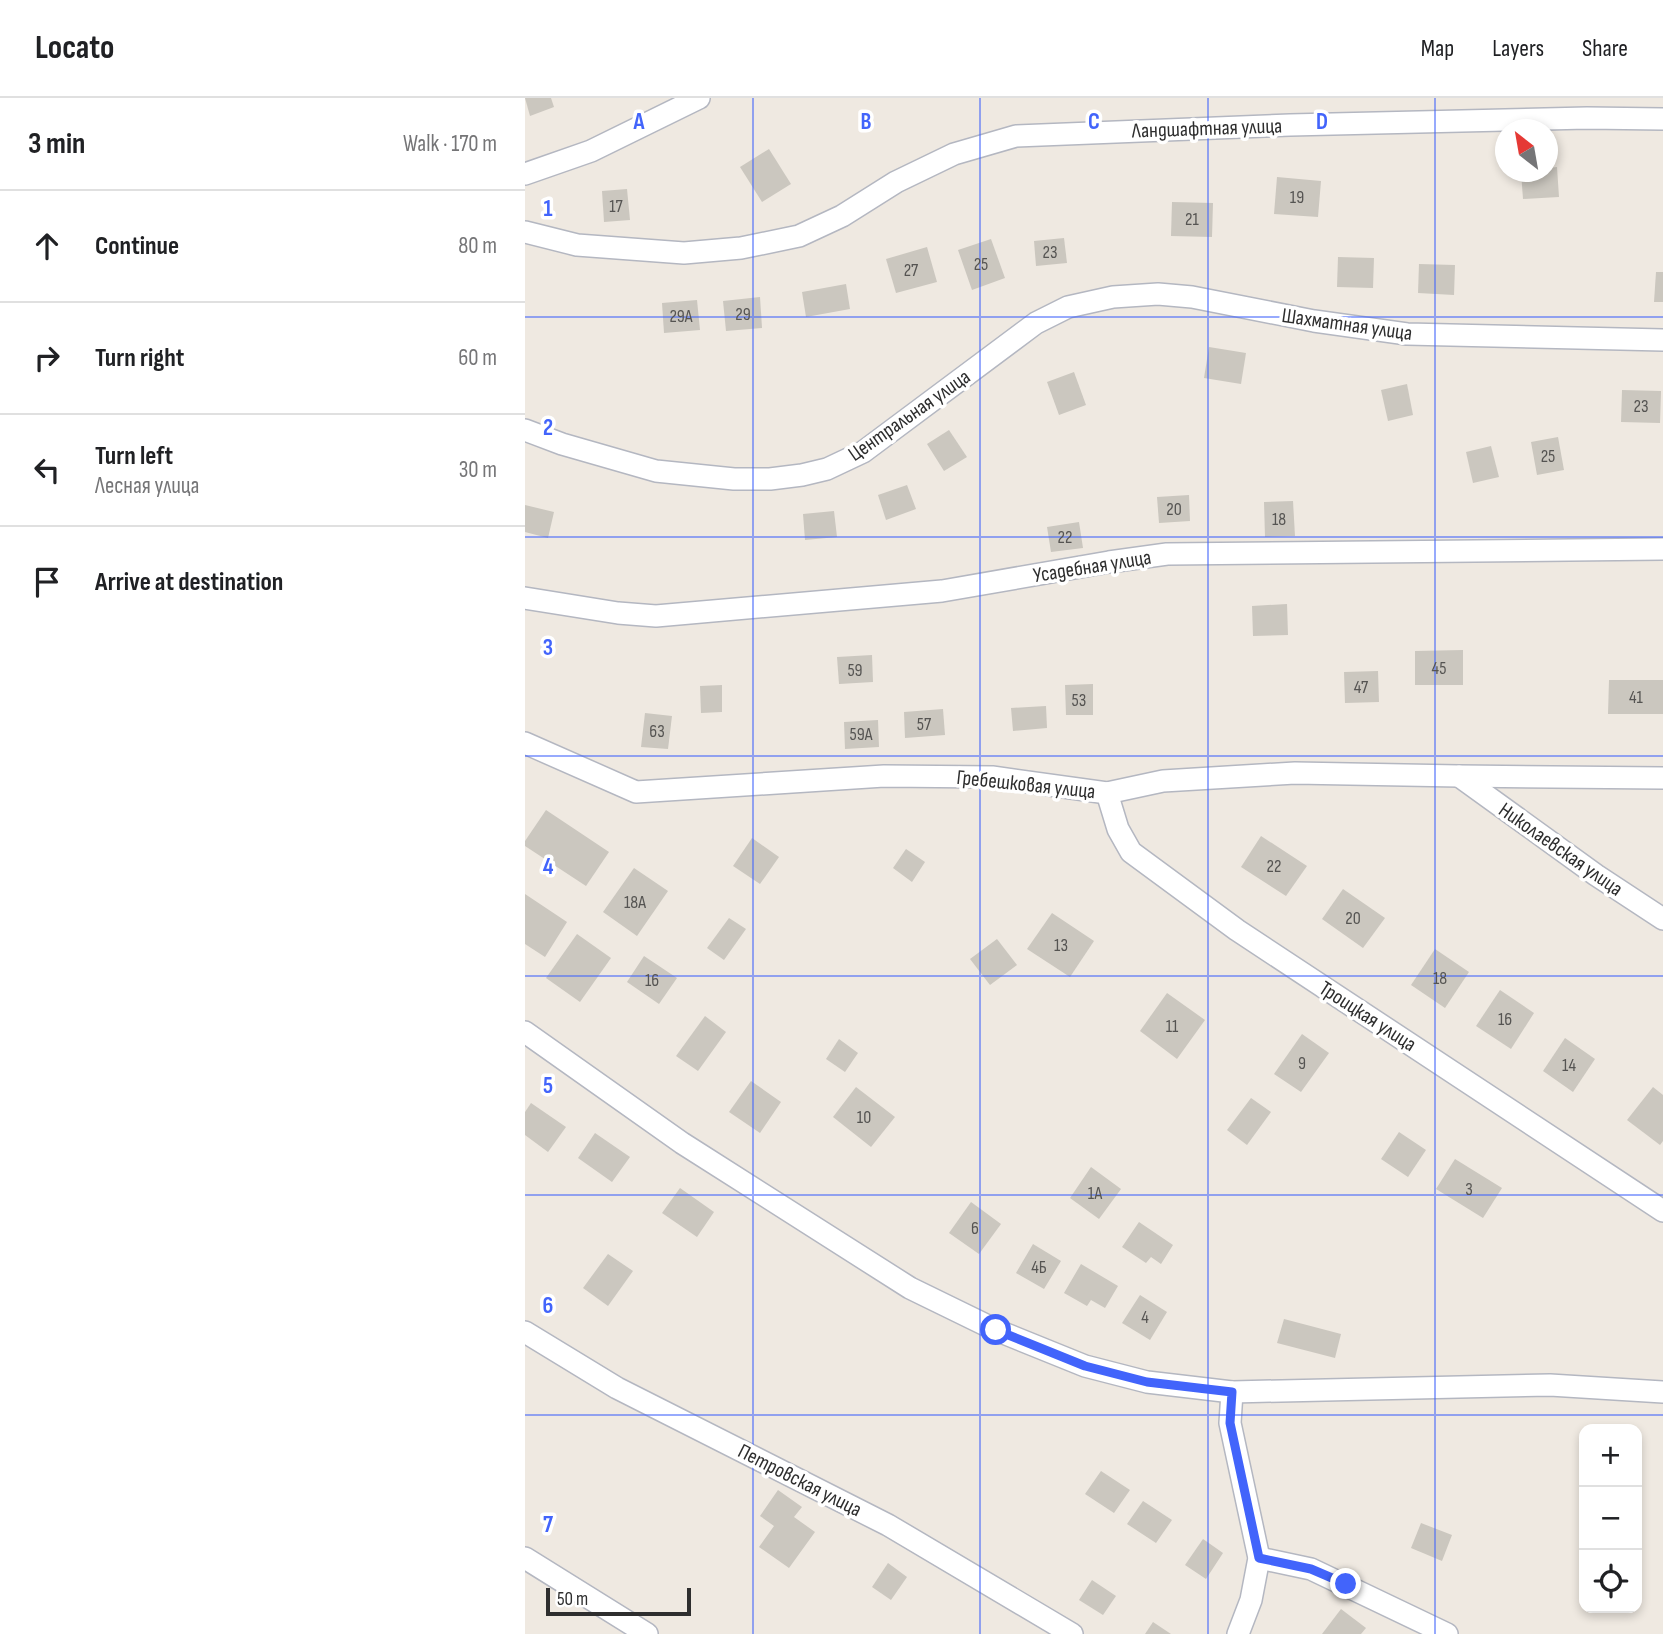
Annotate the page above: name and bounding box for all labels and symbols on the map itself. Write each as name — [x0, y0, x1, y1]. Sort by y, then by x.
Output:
text: A — [633, 108, 646, 136]
text: B — [861, 108, 872, 136]
text: C — [1088, 108, 1100, 136]
text: D — [1316, 108, 1328, 136]
street label: Ландшафтная улица — [1130, 113, 1283, 144]
north arrow — [1495, 119, 1558, 182]
house number: 19 — [1290, 187, 1304, 208]
text: 1 — [543, 195, 553, 223]
house number: 17 — [609, 196, 624, 217]
house number: 21 — [1185, 209, 1200, 230]
house number: 23 — [1043, 242, 1058, 263]
house number: 25 — [974, 254, 988, 275]
house number: 27 — [904, 260, 919, 281]
street label: Шахматная улица — [1280, 303, 1414, 346]
house number: 29 — [735, 304, 751, 325]
house number: 29А — [669, 306, 693, 327]
street label: Центральная улица — [844, 364, 975, 467]
house number: 23 — [1634, 396, 1649, 417]
text: 2 — [543, 414, 553, 442]
house number: 25 — [1541, 446, 1555, 467]
house number: 20 — [1166, 499, 1182, 520]
house number: 18 — [1272, 509, 1286, 530]
house number: 22 — [1058, 527, 1072, 548]
street label: Усадебная улица — [1031, 545, 1153, 588]
text: 3 — [543, 634, 553, 662]
house number: 45 — [1432, 658, 1446, 679]
house number: 59 — [847, 660, 863, 681]
house number: 47 — [1354, 677, 1369, 698]
house number: 41 — [1629, 687, 1644, 708]
house number: 53 — [1072, 690, 1086, 711]
house number: 57 — [917, 714, 932, 735]
house number: 63 — [649, 721, 665, 742]
house number: 59А — [850, 724, 873, 745]
street label: Гребешковая улица — [955, 765, 1097, 804]
street label: Николаевская улица — [1494, 797, 1628, 901]
text: 4 — [543, 853, 554, 881]
house number: 22 — [1267, 856, 1281, 877]
house number: 18А — [624, 892, 646, 913]
house number: 20 — [1345, 908, 1361, 929]
house number: 13 — [1054, 935, 1068, 956]
house number: 18 — [1433, 968, 1447, 989]
house number: 16 — [645, 970, 659, 991]
street label: Троицкая улица — [1315, 976, 1421, 1057]
house number: 16 — [1498, 1009, 1512, 1030]
house number: 11 — [1166, 1016, 1179, 1037]
house number: 9 — [1298, 1053, 1306, 1074]
house number: 14 — [1562, 1055, 1576, 1076]
text: 5 — [543, 1072, 553, 1100]
house number: 10 — [857, 1107, 871, 1128]
house number: 3 — [1465, 1179, 1473, 1200]
house number: 1А — [1088, 1183, 1102, 1204]
house number: 6 — [971, 1218, 979, 1239]
house number: 4Б — [1031, 1257, 1047, 1278]
text: 6 — [543, 1292, 553, 1320]
house number: 4 — [1141, 1307, 1149, 1328]
route start — [980, 1314, 1011, 1345]
street label: Петровская улица — [734, 1439, 866, 1522]
text: 7 — [543, 1511, 553, 1539]
route end — [1330, 1568, 1361, 1599]
scale bar — [546, 1585, 691, 1617]

